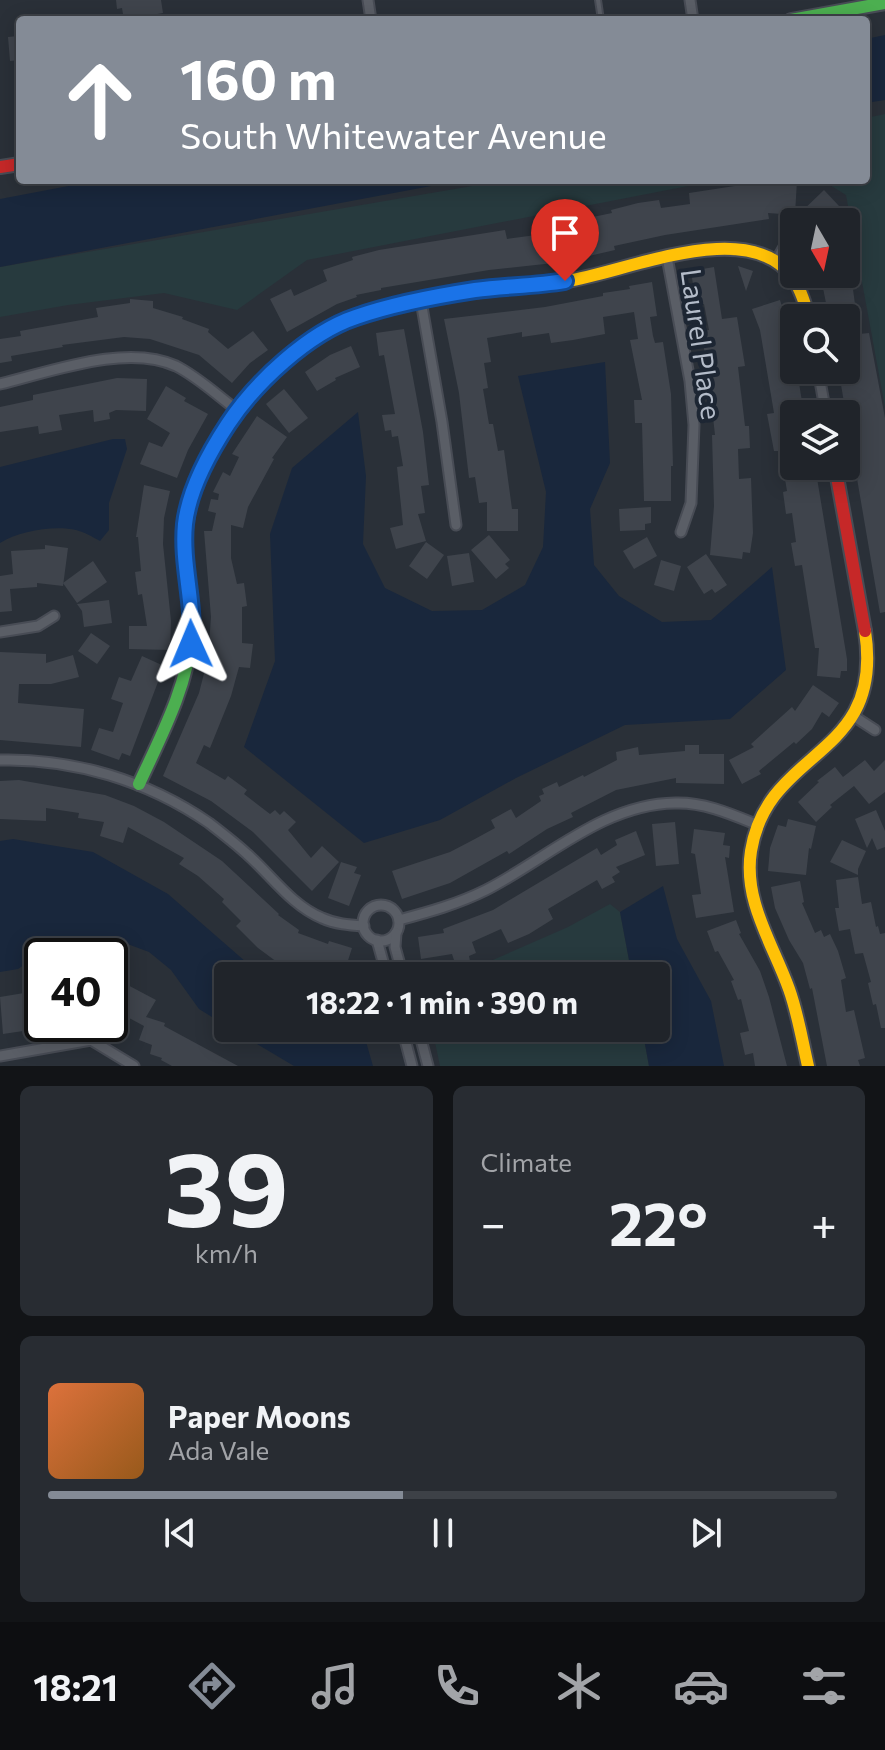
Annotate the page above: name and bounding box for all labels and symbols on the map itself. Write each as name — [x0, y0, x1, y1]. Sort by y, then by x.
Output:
pin — [531, 199, 599, 281]
north arrow — [780, 208, 860, 288]
street label: Laurel Place — [675, 266, 729, 422]
position arrow — [149, 602, 233, 686]
speed limit sign: 40 — [24, 938, 128, 1042]

